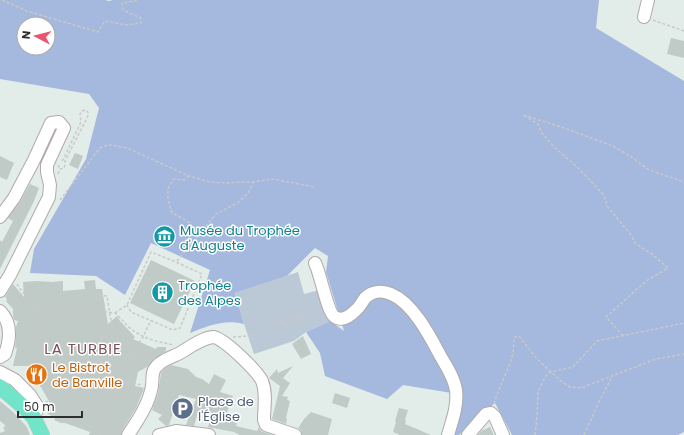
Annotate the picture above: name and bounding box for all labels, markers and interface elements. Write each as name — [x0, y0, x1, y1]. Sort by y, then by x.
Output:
north arrow — [16, 16, 56, 56]
text: N — [18, 30, 35, 40]
place label: Musée du Trophée d'Auguste — [180, 221, 300, 255]
museum icon: Musée du Trophée d'Auguste — [151, 224, 177, 250]
place label: Trophée des Alpes — [178, 276, 241, 310]
building icon: Trophée des Alpes — [150, 279, 176, 305]
district label: LA TURBIE — [44, 338, 122, 359]
place label: Le Bistrot de Banville — [52, 358, 122, 392]
restaurant icon: Le Bistrot de Banville — [23, 361, 49, 387]
place label: Place de l'Église — [198, 392, 254, 426]
scale bar — [18, 393, 82, 419]
parking icon: Place de l'Église — [170, 395, 196, 421]
text: 50 m — [24, 398, 55, 415]

